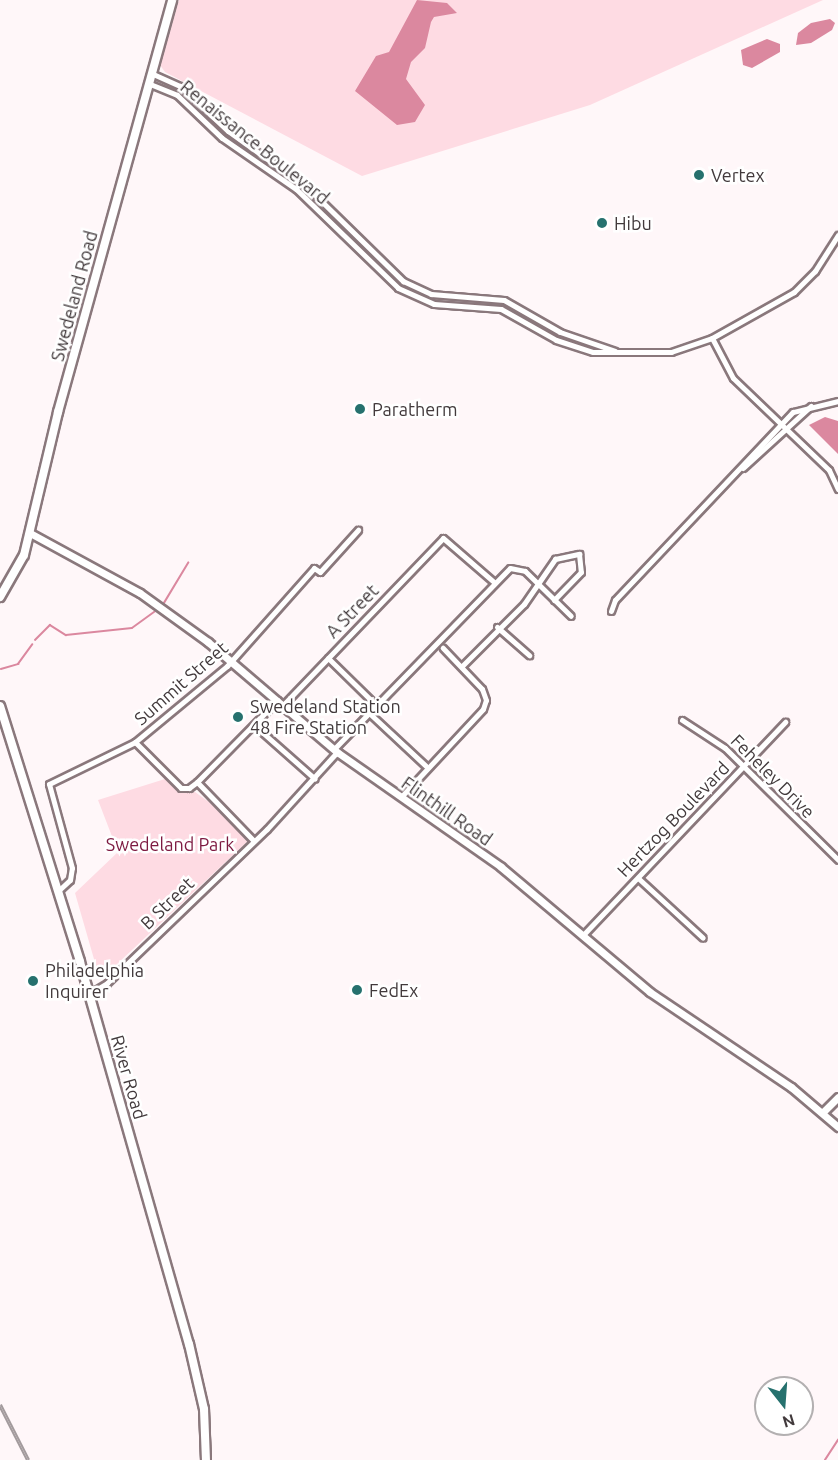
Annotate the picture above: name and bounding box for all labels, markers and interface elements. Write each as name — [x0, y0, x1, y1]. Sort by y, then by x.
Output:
street label: Renaissance Boulevard — [176, 75, 334, 209]
place label: Vertex — [711, 164, 765, 186]
marker: Vertex — [692, 168, 706, 182]
place label: Hibu — [614, 212, 652, 234]
marker: Hibu — [595, 216, 609, 230]
street label: Swedeland Road — [46, 228, 102, 364]
place label: Paratherm — [372, 398, 458, 420]
marker: Paratherm — [353, 402, 367, 416]
street label: A Street — [321, 580, 383, 642]
street label: Summit Street — [130, 637, 232, 729]
place label: Swedeland Station 48 Fire Station — [250, 696, 401, 738]
marker: Swedeland Station 48 Fire Station — [231, 710, 245, 724]
street label: Feheley Drive — [727, 730, 819, 822]
street label: Hertzog Boulevard — [613, 757, 733, 881]
street label: Flinthill Road — [398, 772, 496, 850]
park label: Swedeland Park — [106, 833, 234, 855]
street label: B Street — [136, 872, 198, 934]
place label: Philadelphia Inquirer — [45, 960, 144, 1002]
marker: Philadelphia Inquirer — [26, 974, 40, 988]
place label: FedEx — [369, 979, 418, 1001]
marker: FedEx — [350, 983, 364, 997]
street label: River Road — [107, 1032, 151, 1122]
north arrow — [754, 1376, 814, 1436]
text: N — [780, 1411, 797, 1432]

